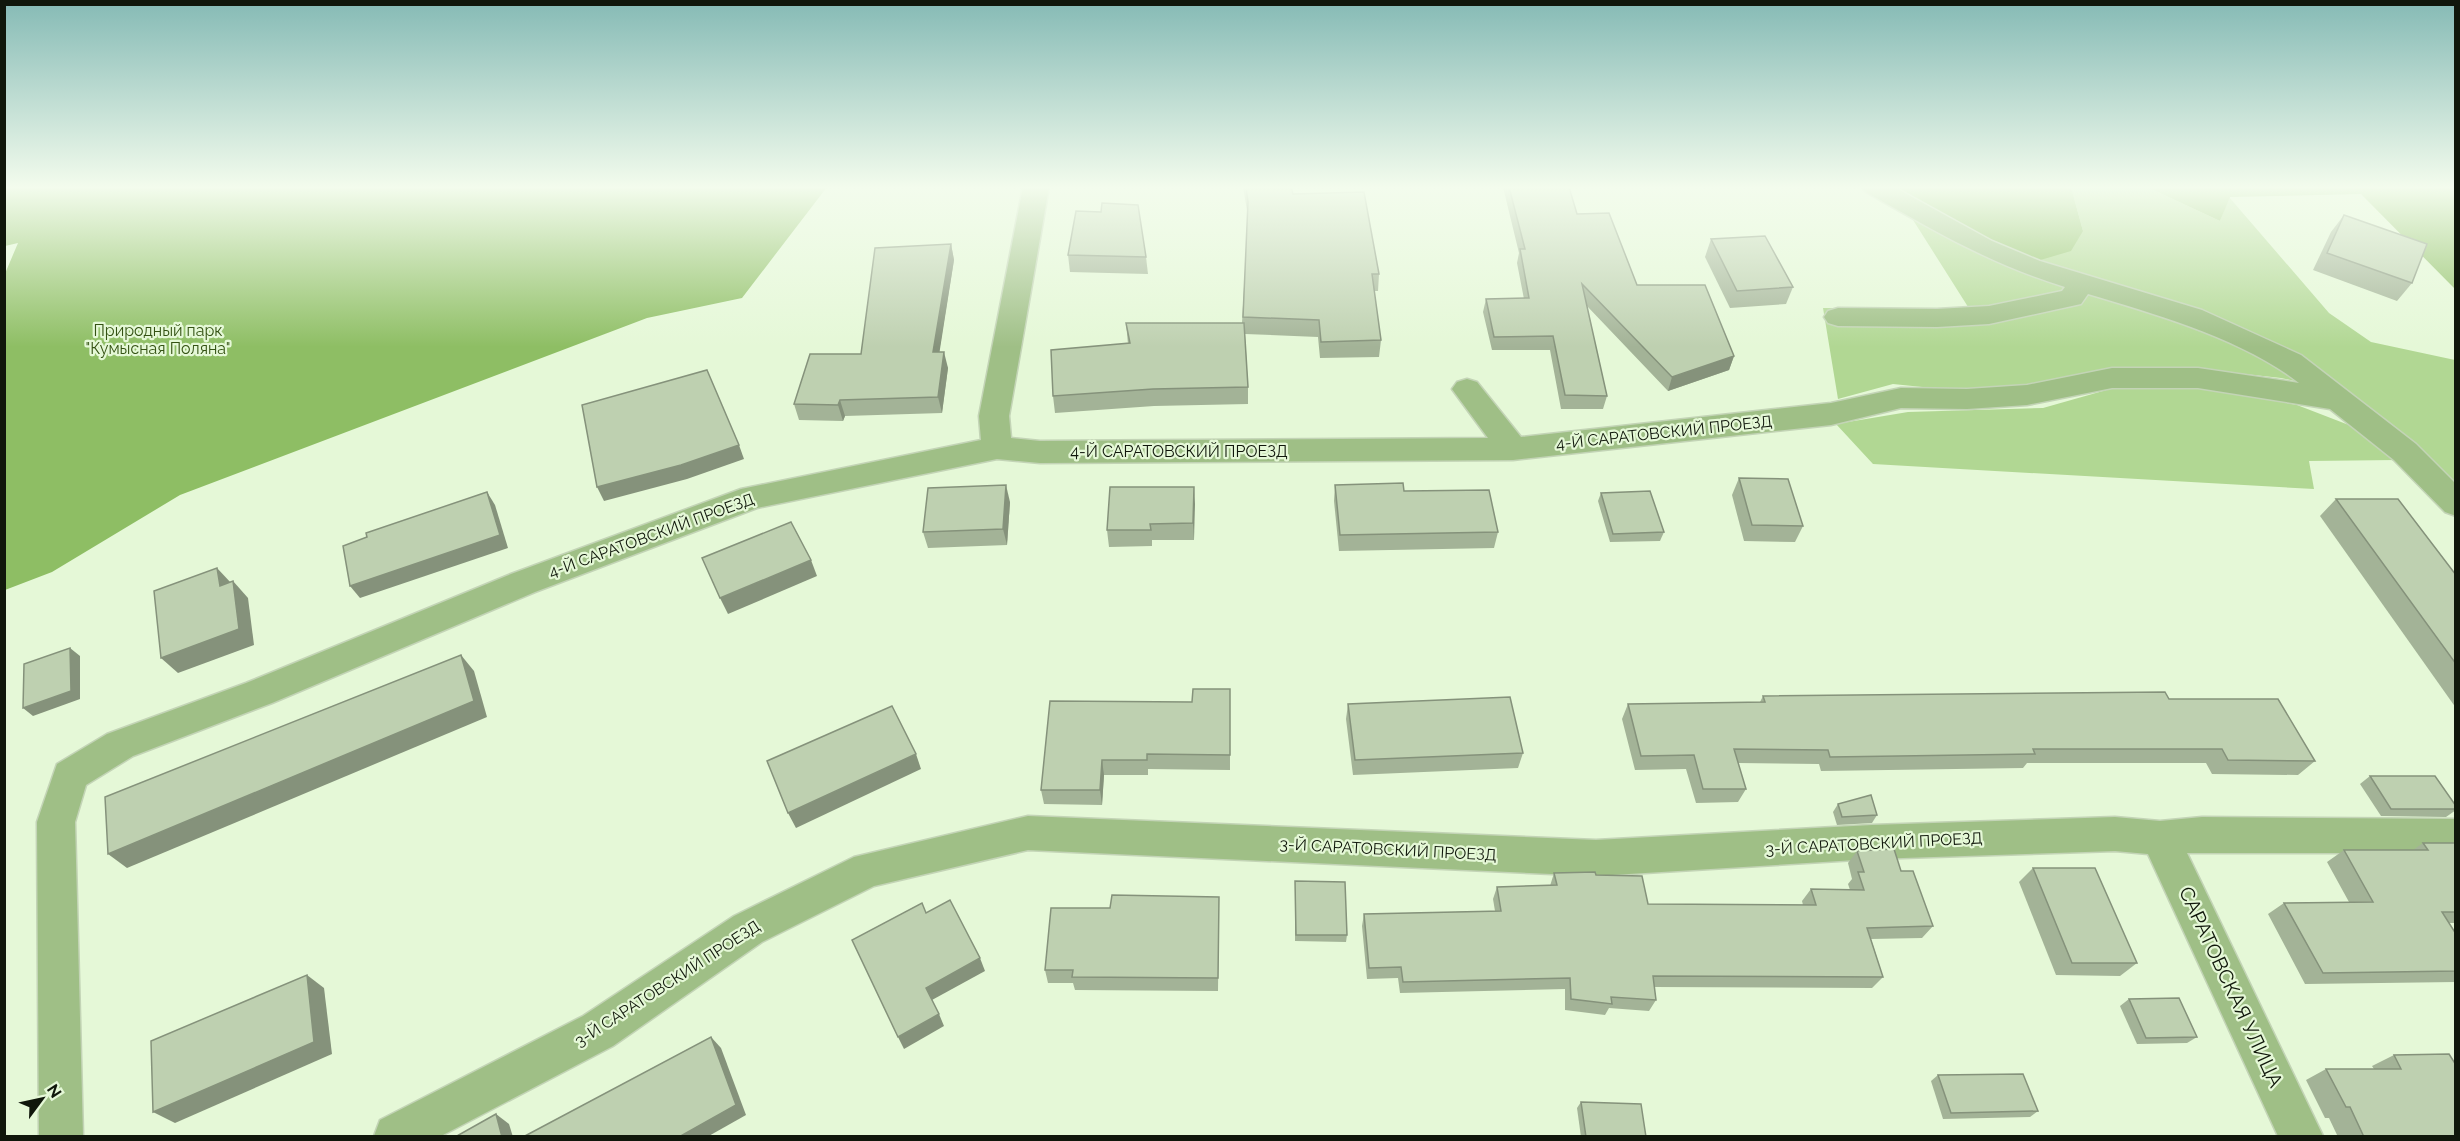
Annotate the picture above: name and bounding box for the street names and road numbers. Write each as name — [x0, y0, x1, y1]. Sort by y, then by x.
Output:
street label: 4-Й САРАТОВСКИЙ ПРОЕЗД — [1555, 412, 1773, 453]
street label: 4-Й САРАТОВСКИЙ ПРОЕЗД — [1070, 442, 1288, 461]
street label: 4-Й САРАТОВСКИЙ ПРОЕЗД — [546, 489, 757, 582]
street label: 3-Й САРАТОВСКИЙ ПРОЕЗД — [1765, 828, 1983, 859]
street label: 3-Й САРАТОВСКИЙ ПРОЕЗД — [1279, 834, 1497, 865]
street label: САРАТОВСКАЯ УЛИЦА — [2174, 883, 2288, 1092]
street label: 3-Й САРАТОВСКИЙ ПРОЕЗД — [571, 916, 764, 1051]

